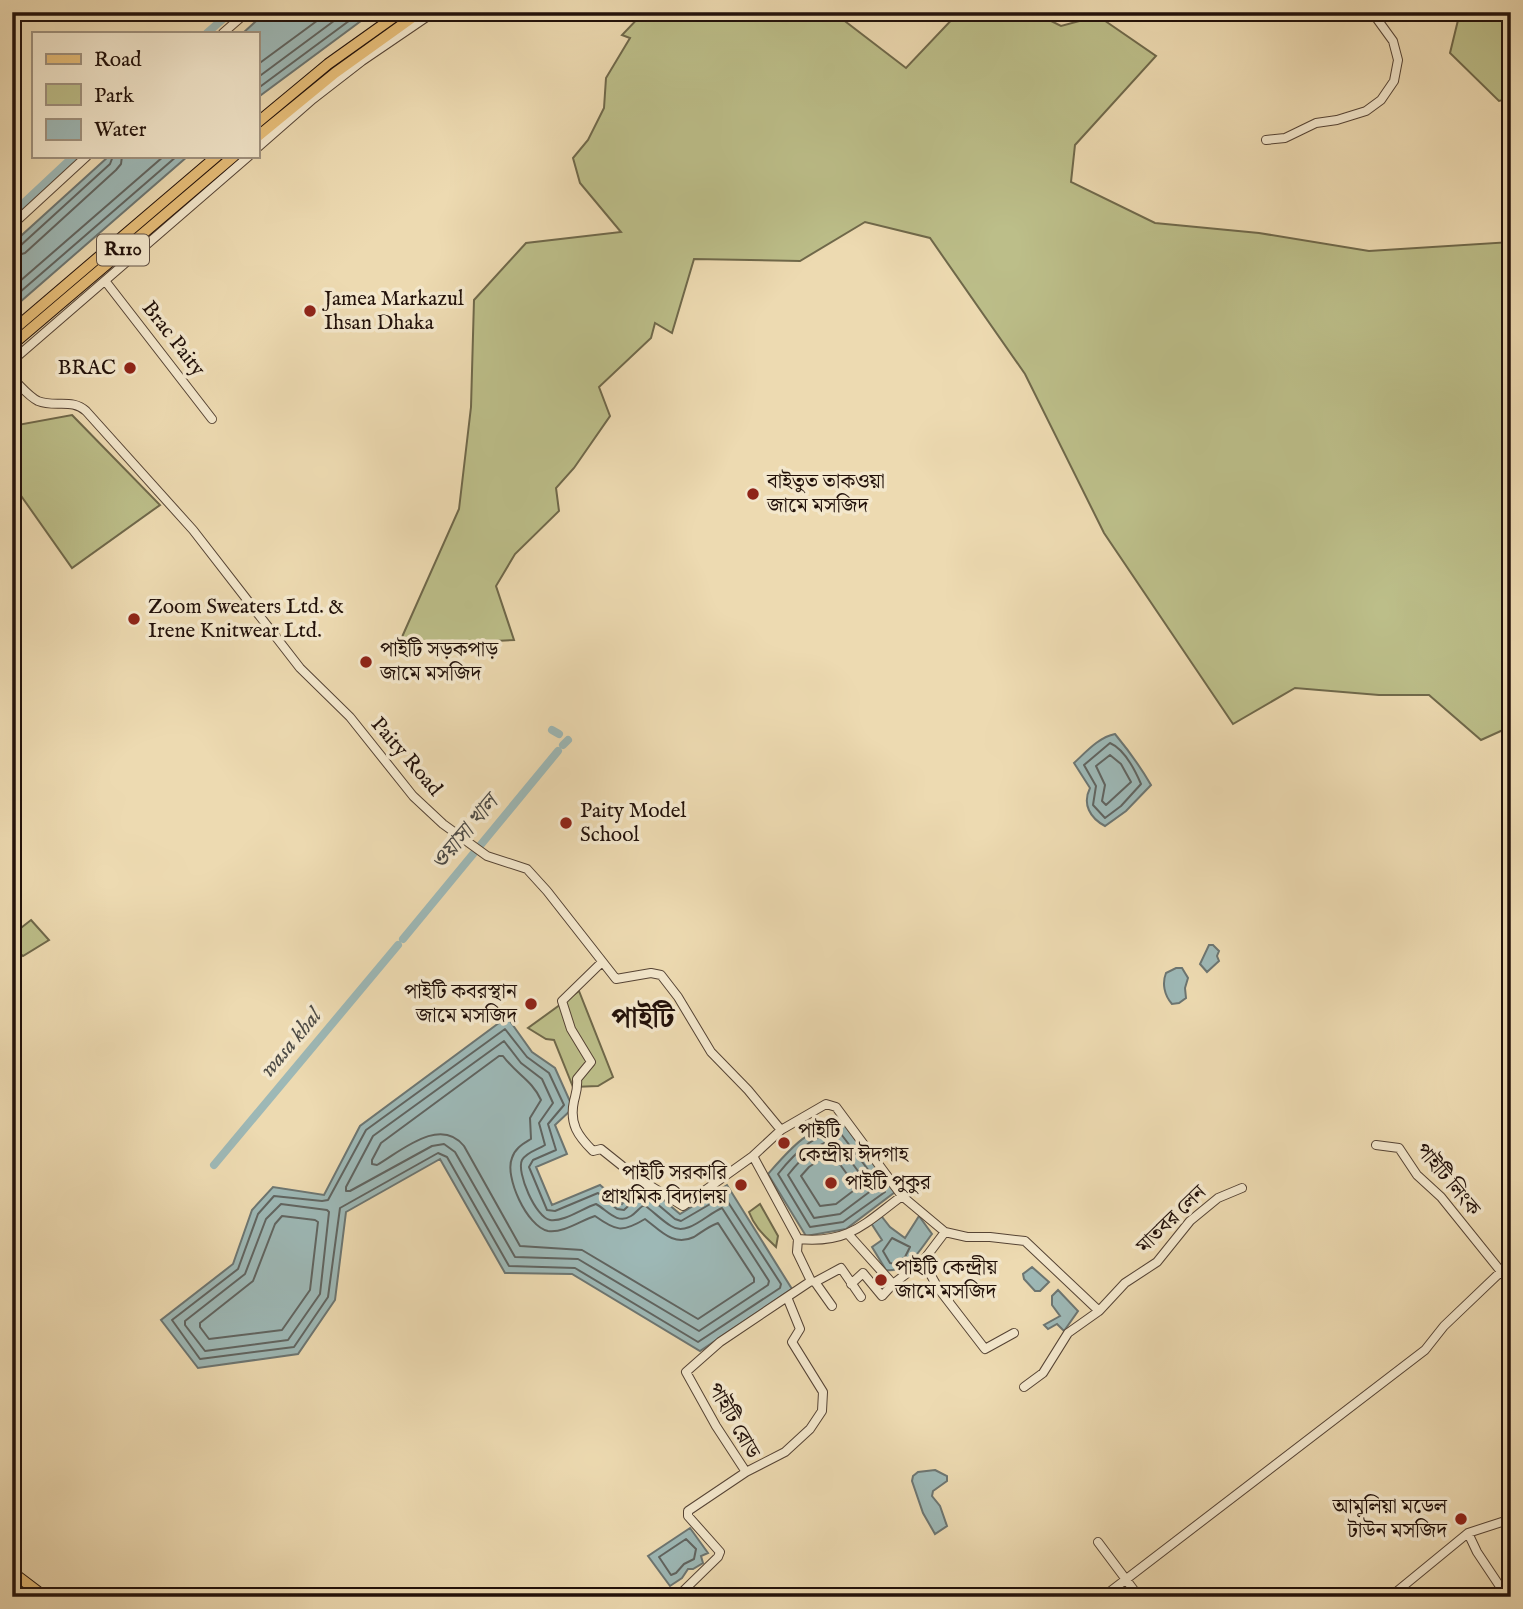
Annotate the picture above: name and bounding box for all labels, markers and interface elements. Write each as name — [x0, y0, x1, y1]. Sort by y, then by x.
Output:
legend — [32, 32, 259, 158]
text: Road — [94, 47, 142, 74]
text: Park — [94, 83, 135, 110]
text: Water — [94, 117, 147, 144]
road number: R110 — [97, 234, 149, 266]
place label: Jamea Markazul Ihsan Dhaka — [322, 286, 464, 337]
street label: Brac Paity — [135, 296, 211, 383]
marker: Jamea Markazul Ihsan Dhaka — [302, 303, 318, 319]
place label: BRAC — [57, 355, 116, 382]
marker: BRAC — [122, 360, 138, 376]
place label: বাইতুত তাকওয়া জামে মসজিদ — [766, 469, 885, 520]
marker: বাইতুত তাকওয়া জামে মসজিদ — [745, 486, 761, 502]
place label: Zoom Sweaters Ltd. & Irene Knitwear Ltd. — [148, 594, 344, 645]
marker: Zoom Sweaters Ltd. & Irene Knitwear Ltd. — [126, 611, 142, 627]
place label: পাইটি সড়কপাড় জামে মসজিদ — [379, 637, 499, 688]
marker: পাইটি সড়কপাড় জামে মসজিদ — [358, 654, 374, 670]
street label: Paity Road — [364, 712, 448, 803]
water label: ওয়াসা খাল — [425, 786, 508, 877]
place label: Paity Model School — [580, 798, 686, 849]
marker: Paity Model School — [558, 815, 574, 831]
place label: পাইটি কবরস্থান জামে মসজিদ — [404, 979, 518, 1030]
marker: পাইটি কবরস্থান জামে মসজিদ — [523, 996, 539, 1012]
district label: পাইটি — [611, 1000, 676, 1037]
water label: wasa khal — [254, 1001, 329, 1084]
place label: পাইটি কেন্দ্রীয় ঈদগাহ — [798, 1118, 909, 1169]
marker: পাইটি কেন্দ্রীয় ঈদগাহ — [776, 1135, 792, 1151]
street label: পাইটি লিংক — [1409, 1138, 1486, 1223]
place label: পাইটি সরকারি প্রাথমিক বিদ্যালয় — [601, 1160, 728, 1211]
place label: পাইটি পুকুর — [845, 1170, 932, 1197]
marker: পাইটি পুকুর — [823, 1175, 839, 1191]
marker: পাইটি সরকারি প্রাথমিক বিদ্যালয় — [733, 1177, 749, 1193]
street label: মাতবর লেন — [1131, 1179, 1213, 1261]
place label: পাইটি কেন্দ্রীয় জামে মসজিদ — [894, 1255, 998, 1306]
marker: পাইটি কেন্দ্রীয় জামে মসজিদ — [873, 1272, 889, 1288]
street label: পাইটি রোড — [701, 1378, 766, 1465]
place label: আমুলিয়া মডেল টাউন মসজিদ — [1332, 1494, 1448, 1545]
marker: আমুলিয়া মডেল টাউন মসজিদ — [1453, 1511, 1469, 1527]

